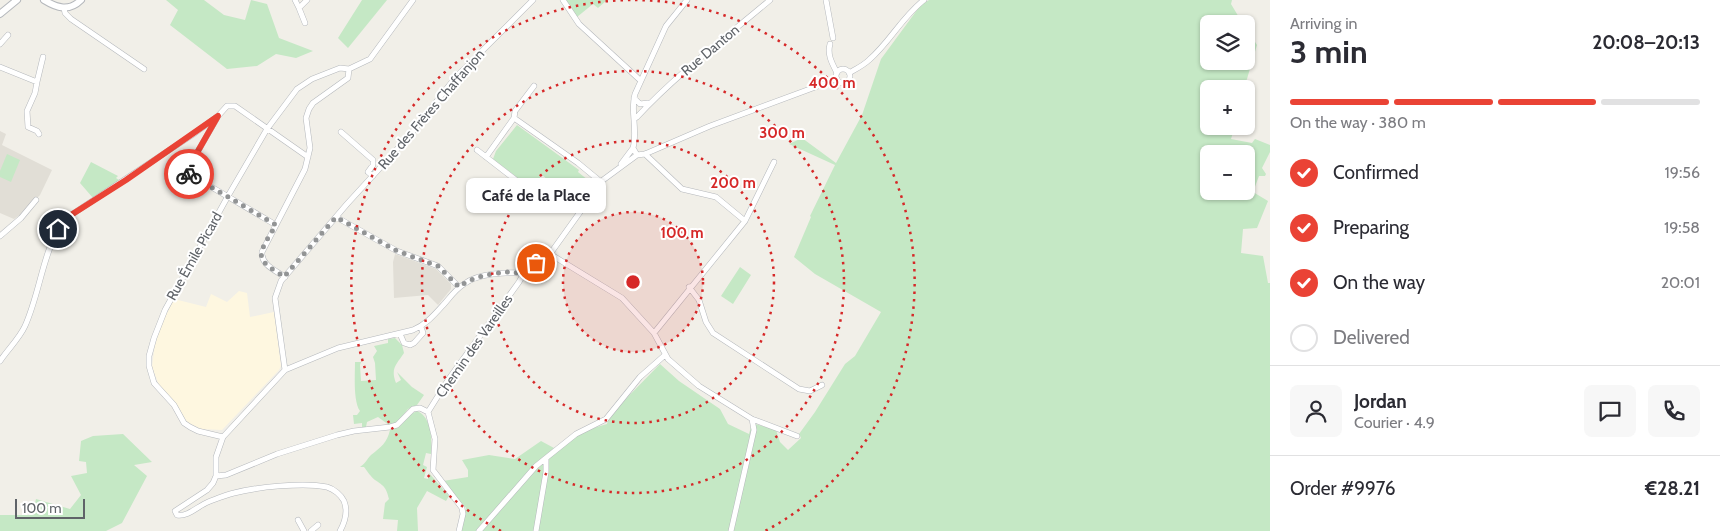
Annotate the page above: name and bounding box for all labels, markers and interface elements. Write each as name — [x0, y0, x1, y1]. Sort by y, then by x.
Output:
text: Arriving in — [1290, 14, 1357, 33]
map controls — [1200, 15, 1255, 200]
button: layers — [1200, 15, 1255, 70]
street label: Rue Danton — [677, 20, 743, 80]
text: 20:08–20:13 — [1592, 31, 1700, 54]
text: 3 min — [1290, 32, 1368, 71]
street label: Rue des Frères Chaffanjon — [374, 45, 488, 173]
text: 400 m — [809, 74, 855, 92]
button: + — [1200, 80, 1255, 135]
text: On the way · 380 m — [1290, 113, 1426, 132]
text: 300 m — [759, 124, 805, 142]
button: − — [1200, 145, 1255, 200]
courier — [164, 149, 214, 199]
icon: check — [1290, 159, 1318, 187]
icon: bike — [175, 160, 203, 188]
text: Confirmed — [1333, 161, 1419, 184]
text: 19:56 — [1665, 163, 1700, 182]
text: 200 m — [710, 174, 756, 192]
callout: Café de la Place — [466, 178, 606, 213]
text: Café de la Place — [482, 186, 590, 205]
pin — [37, 208, 79, 250]
street label: Rue Émile Picard — [162, 209, 226, 303]
icon: check — [1290, 214, 1318, 242]
icon: home — [44, 215, 72, 243]
text: Preparing — [1333, 216, 1409, 239]
text: 19:58 — [1664, 218, 1700, 237]
text: 100 m — [660, 224, 704, 242]
pin — [515, 242, 557, 284]
icon: bag — [522, 249, 550, 277]
icon: check — [1290, 269, 1318, 297]
text: On the way — [1333, 271, 1425, 294]
centre of rings — [624, 273, 642, 291]
text: 20:01 — [1661, 273, 1700, 292]
street label: Chemin des Vareilles — [432, 291, 516, 401]
text: Delivered — [1333, 326, 1410, 349]
button: person — [1290, 385, 1342, 437]
button: chat — [1584, 385, 1636, 437]
button: phone — [1648, 385, 1700, 437]
text: Jordan — [1354, 390, 1407, 413]
text: Courier · 4.9 — [1354, 413, 1435, 432]
text: Order #9976 — [1290, 477, 1396, 500]
text: €28.21 — [1645, 477, 1700, 500]
scale bar — [15, 496, 85, 519]
text: 100 m — [22, 499, 62, 517]

